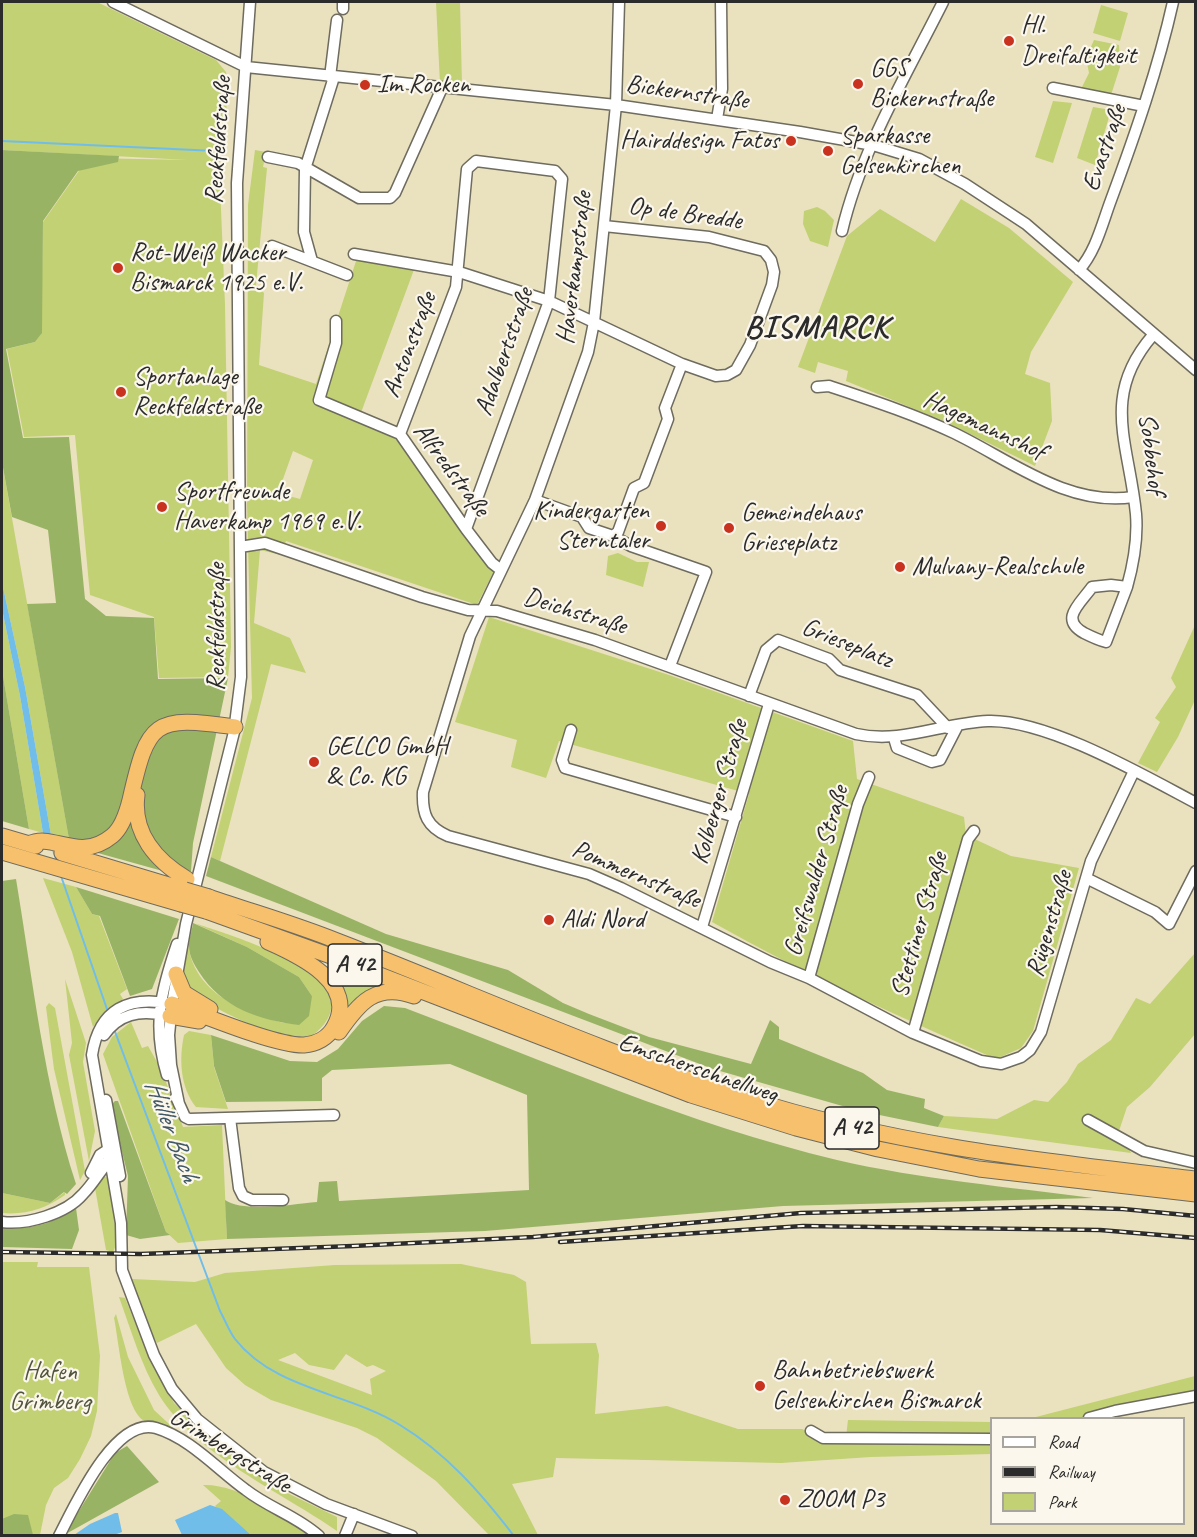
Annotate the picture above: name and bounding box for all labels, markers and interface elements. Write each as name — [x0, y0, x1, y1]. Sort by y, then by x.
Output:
place label: Hl. Dreifaltigkeit — [1021, 10, 1136, 71]
marker: Hl. Dreifaltigkeit — [1002, 34, 1016, 48]
place label: GGS Bickernstraße — [870, 53, 993, 114]
place label: Im Rocken — [377, 69, 470, 101]
street label: Bickernstraße — [624, 69, 750, 117]
street label: Reckfeldstraße — [199, 75, 239, 205]
marker: GGS Bickernstraße — [851, 77, 865, 91]
marker: Im Rocken — [358, 78, 372, 92]
street label: Evastraße — [1076, 101, 1134, 195]
place label: Sparkasse Gelsenkirchen — [840, 120, 960, 182]
place label: Hairddesign Fatos — [620, 125, 779, 157]
marker: Hairddesign Fatos — [784, 134, 798, 148]
marker: Sparkasse Gelsenkirchen — [821, 144, 835, 158]
street label: Haverkampstraße — [550, 190, 600, 346]
street label: Op de Bredde — [626, 191, 744, 237]
place label: Rot-Weiß Wacker Bismarck 1925 e.V. — [130, 237, 303, 298]
marker: Rot-Weiß Wacker Bismarck 1925 e.V. — [111, 261, 125, 275]
street label: Adalbertstraße — [469, 284, 541, 420]
street label: Antonstraße — [376, 288, 444, 402]
district label: BISMARCK — [745, 310, 889, 348]
place label: Sportanlage Reckfeldstraße — [133, 361, 261, 422]
street label: Hagemannshof — [918, 384, 1050, 468]
marker: Sportanlage Reckfeldstraße — [114, 385, 128, 399]
street label: Sobbehof — [1131, 412, 1171, 496]
street label: Alfredstraße — [406, 417, 496, 523]
place label: Sportfreunde Haverkamp 1969 e.V. — [174, 476, 361, 538]
place label: Kindergarten Sterntaler — [533, 495, 649, 556]
place label: Gemeindehaus Grieseplatz — [741, 497, 861, 558]
marker: Sportfreunde Haverkamp 1969 e.V. — [155, 500, 169, 514]
marker: Kindergarten Sterntaler — [654, 519, 668, 533]
marker: Gemeindehaus Grieseplatz — [722, 521, 736, 535]
place label: Mulvany-Realschule — [912, 551, 1083, 583]
marker: Mulvany-Realschule — [893, 560, 907, 574]
street label: Reckfeldstraße — [201, 563, 233, 691]
street label: Deichstraße — [520, 582, 630, 642]
street label: Grieseplatz — [797, 612, 897, 676]
street label: Kolberger Straße — [684, 716, 756, 868]
place label: GELCO GmbH & Co. KG — [326, 731, 448, 792]
marker: GELCO GmbH & Co. KG — [307, 755, 321, 769]
street label: Greifswalder Straße — [778, 782, 856, 960]
street label: Pommernstraße — [567, 834, 705, 916]
street label: Stettiner Straße — [884, 849, 956, 1001]
street label: Rügenstraße — [1020, 867, 1080, 981]
place label: Aldi Nord — [561, 904, 644, 936]
marker: Aldi Nord — [542, 913, 556, 927]
road number: A 42 — [328, 944, 382, 986]
street label: Emscherschnellweg — [614, 1027, 782, 1111]
water label: Hüller Bach — [137, 1075, 205, 1187]
road number: A 42 — [825, 1107, 879, 1149]
place label: Bahnbetriebswerk Gelsenkirchen Bismarck — [772, 1355, 981, 1416]
park label: Hafen Grimberg — [9, 1356, 91, 1418]
marker: Bahnbetriebswerk Gelsenkirchen Bismarck — [753, 1379, 767, 1393]
street label: Grimbergstraße — [163, 1401, 297, 1501]
legend — [990, 1417, 1185, 1525]
text: Road — [1048, 1431, 1078, 1453]
text: Railway — [1048, 1461, 1095, 1483]
place label: ZOOM P3 — [797, 1484, 884, 1516]
text: Park — [1048, 1491, 1077, 1513]
marker: ZOOM P3 — [778, 1493, 792, 1507]

